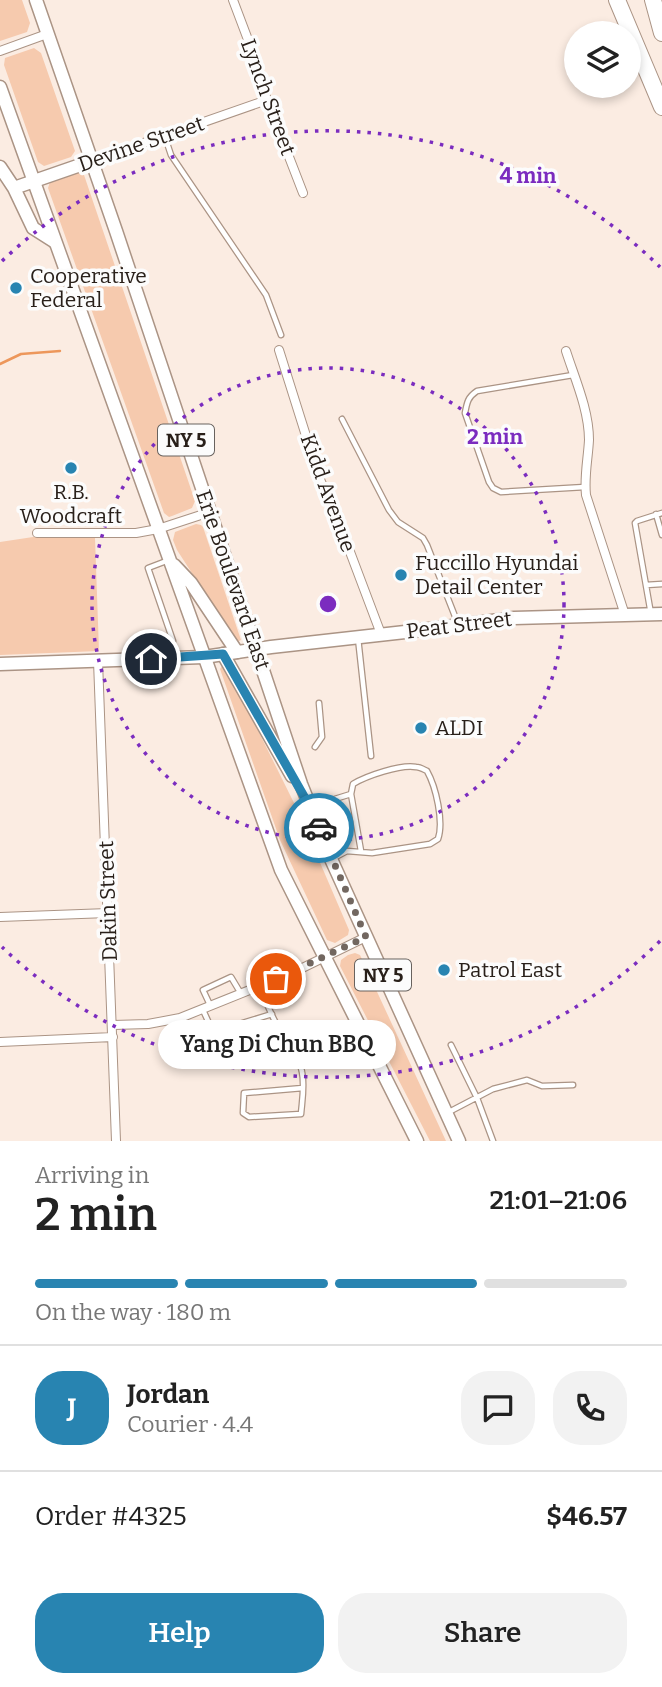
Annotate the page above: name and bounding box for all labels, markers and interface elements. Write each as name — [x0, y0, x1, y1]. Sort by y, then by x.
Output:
map controls — [564, 21, 641, 98]
button: layers — [564, 21, 641, 98]
street label: Lynch Street — [235, 35, 301, 159]
street label: Devine Street — [75, 110, 208, 178]
text: 4 min — [500, 163, 557, 189]
place label: Cooperative Federal — [30, 263, 147, 313]
marker: Cooperative Federal — [8, 280, 24, 296]
road number: NY 5 — [158, 424, 214, 456]
text: 2 min — [467, 424, 523, 450]
street label: Kidd Avenue — [295, 430, 361, 556]
marker: R.B. Woodcraft — [63, 460, 79, 476]
place label: R.B. Woodcraft — [20, 479, 123, 529]
street label: Erie Boulevard East — [190, 487, 276, 674]
place label: Fuccillo Hyundai Detail Center — [415, 550, 579, 600]
marker: Fuccillo Hyundai Detail Center — [393, 567, 409, 583]
centre of rings — [316, 592, 340, 616]
street label: Peat Street — [405, 606, 514, 644]
pin — [121, 629, 181, 689]
icon: home — [132, 640, 170, 678]
place label: ALDI — [435, 715, 483, 741]
marker: ALDI — [413, 720, 429, 736]
courier — [284, 793, 354, 863]
icon: car — [300, 809, 338, 847]
street label: Dakin Street — [93, 840, 123, 962]
pin — [246, 949, 306, 1009]
place label: Patrol East — [458, 957, 562, 983]
road number: NY 5 — [355, 959, 411, 990]
icon: bag — [257, 960, 295, 998]
marker: Patrol East — [436, 962, 452, 978]
callout: Yang Di Chun BBQ — [157, 1021, 395, 1070]
text: Yang Di Chun BBQ — [180, 1030, 374, 1058]
text: Arriving in — [35, 1161, 149, 1189]
text: 21:01–21:06 — [489, 1185, 627, 1216]
text: 2 min — [35, 1187, 157, 1242]
text: On the way · 180 m — [35, 1298, 231, 1326]
button: chat — [461, 1371, 535, 1445]
button: phone — [553, 1371, 627, 1445]
text: Jordan — [127, 1379, 209, 1410]
text: J — [68, 1393, 76, 1424]
text: Courier · 4.4 — [127, 1410, 253, 1438]
text: Order #4325 — [35, 1501, 187, 1532]
text: $46.57 — [546, 1501, 627, 1532]
button: Help — [35, 1593, 324, 1673]
button: Share — [338, 1593, 627, 1673]

